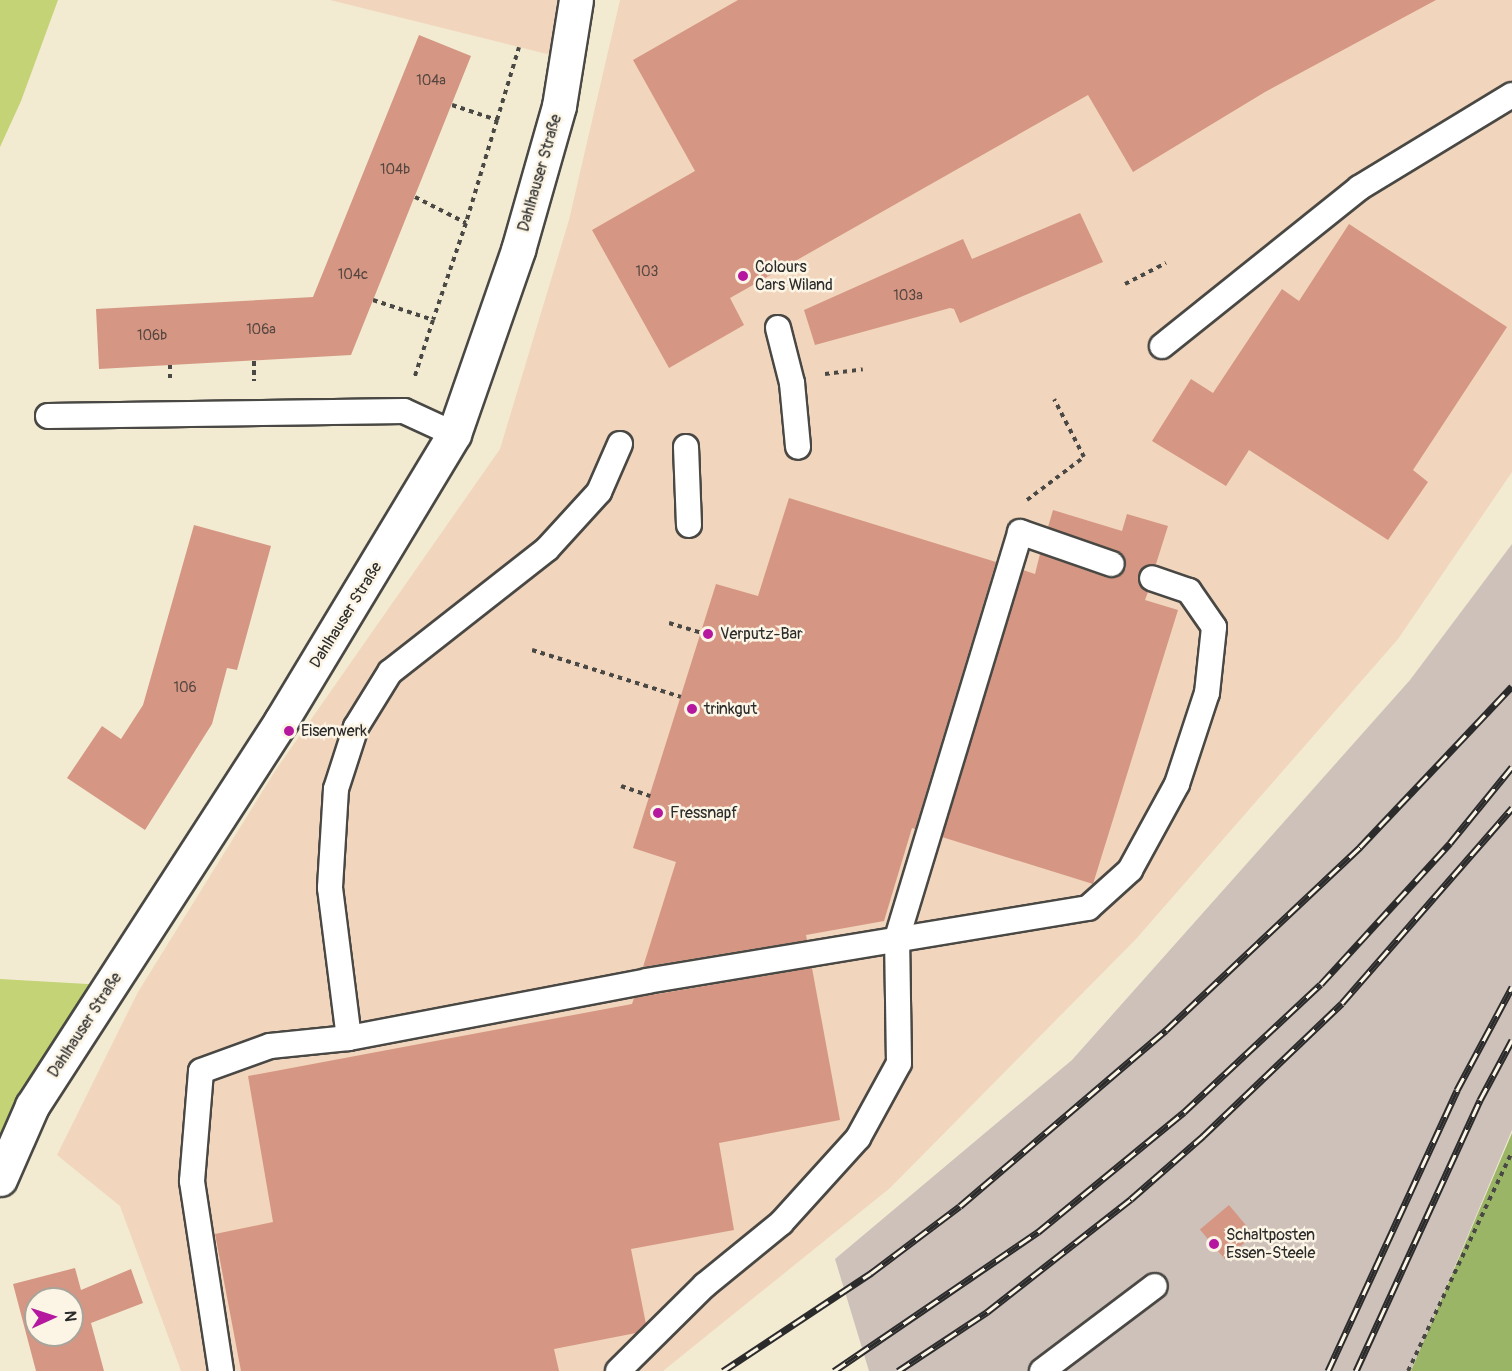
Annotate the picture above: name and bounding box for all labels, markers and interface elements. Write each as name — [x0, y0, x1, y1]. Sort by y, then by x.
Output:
house number: 104a — [416, 73, 446, 89]
street label: Dahlhauser Straße — [514, 112, 566, 234]
house number: 104b — [380, 162, 410, 178]
place label: Colours Cars Wiland — [755, 257, 833, 295]
house number: 103 — [636, 264, 658, 280]
house number: 104c — [338, 267, 368, 283]
marker: Colours Cars Wiland — [736, 269, 750, 283]
house number: 103a — [893, 288, 923, 304]
house number: 106a — [246, 322, 276, 338]
house number: 106b — [137, 328, 167, 344]
street label: Dahlhauser Straße — [306, 559, 386, 671]
place label: Verputz-Bar — [720, 624, 803, 644]
marker: Verputz-Bar — [701, 627, 715, 641]
house number: 106 — [173, 680, 197, 696]
place label: trinkgut — [704, 699, 757, 719]
marker: trinkgut — [685, 702, 699, 716]
place label: Eisenwerk — [301, 721, 367, 741]
marker: Eisenwerk — [282, 724, 296, 738]
place label: Fressnapf — [670, 803, 738, 823]
marker: Fressnapf — [651, 806, 665, 820]
street label: Dahlhauser Straße — [44, 969, 126, 1081]
place label: Schaltposten Essen-Steele — [1226, 1225, 1315, 1263]
marker: Schaltposten Essen-Steele — [1207, 1237, 1221, 1251]
north arrow — [24, 1287, 84, 1347]
text: N — [60, 1310, 80, 1322]

